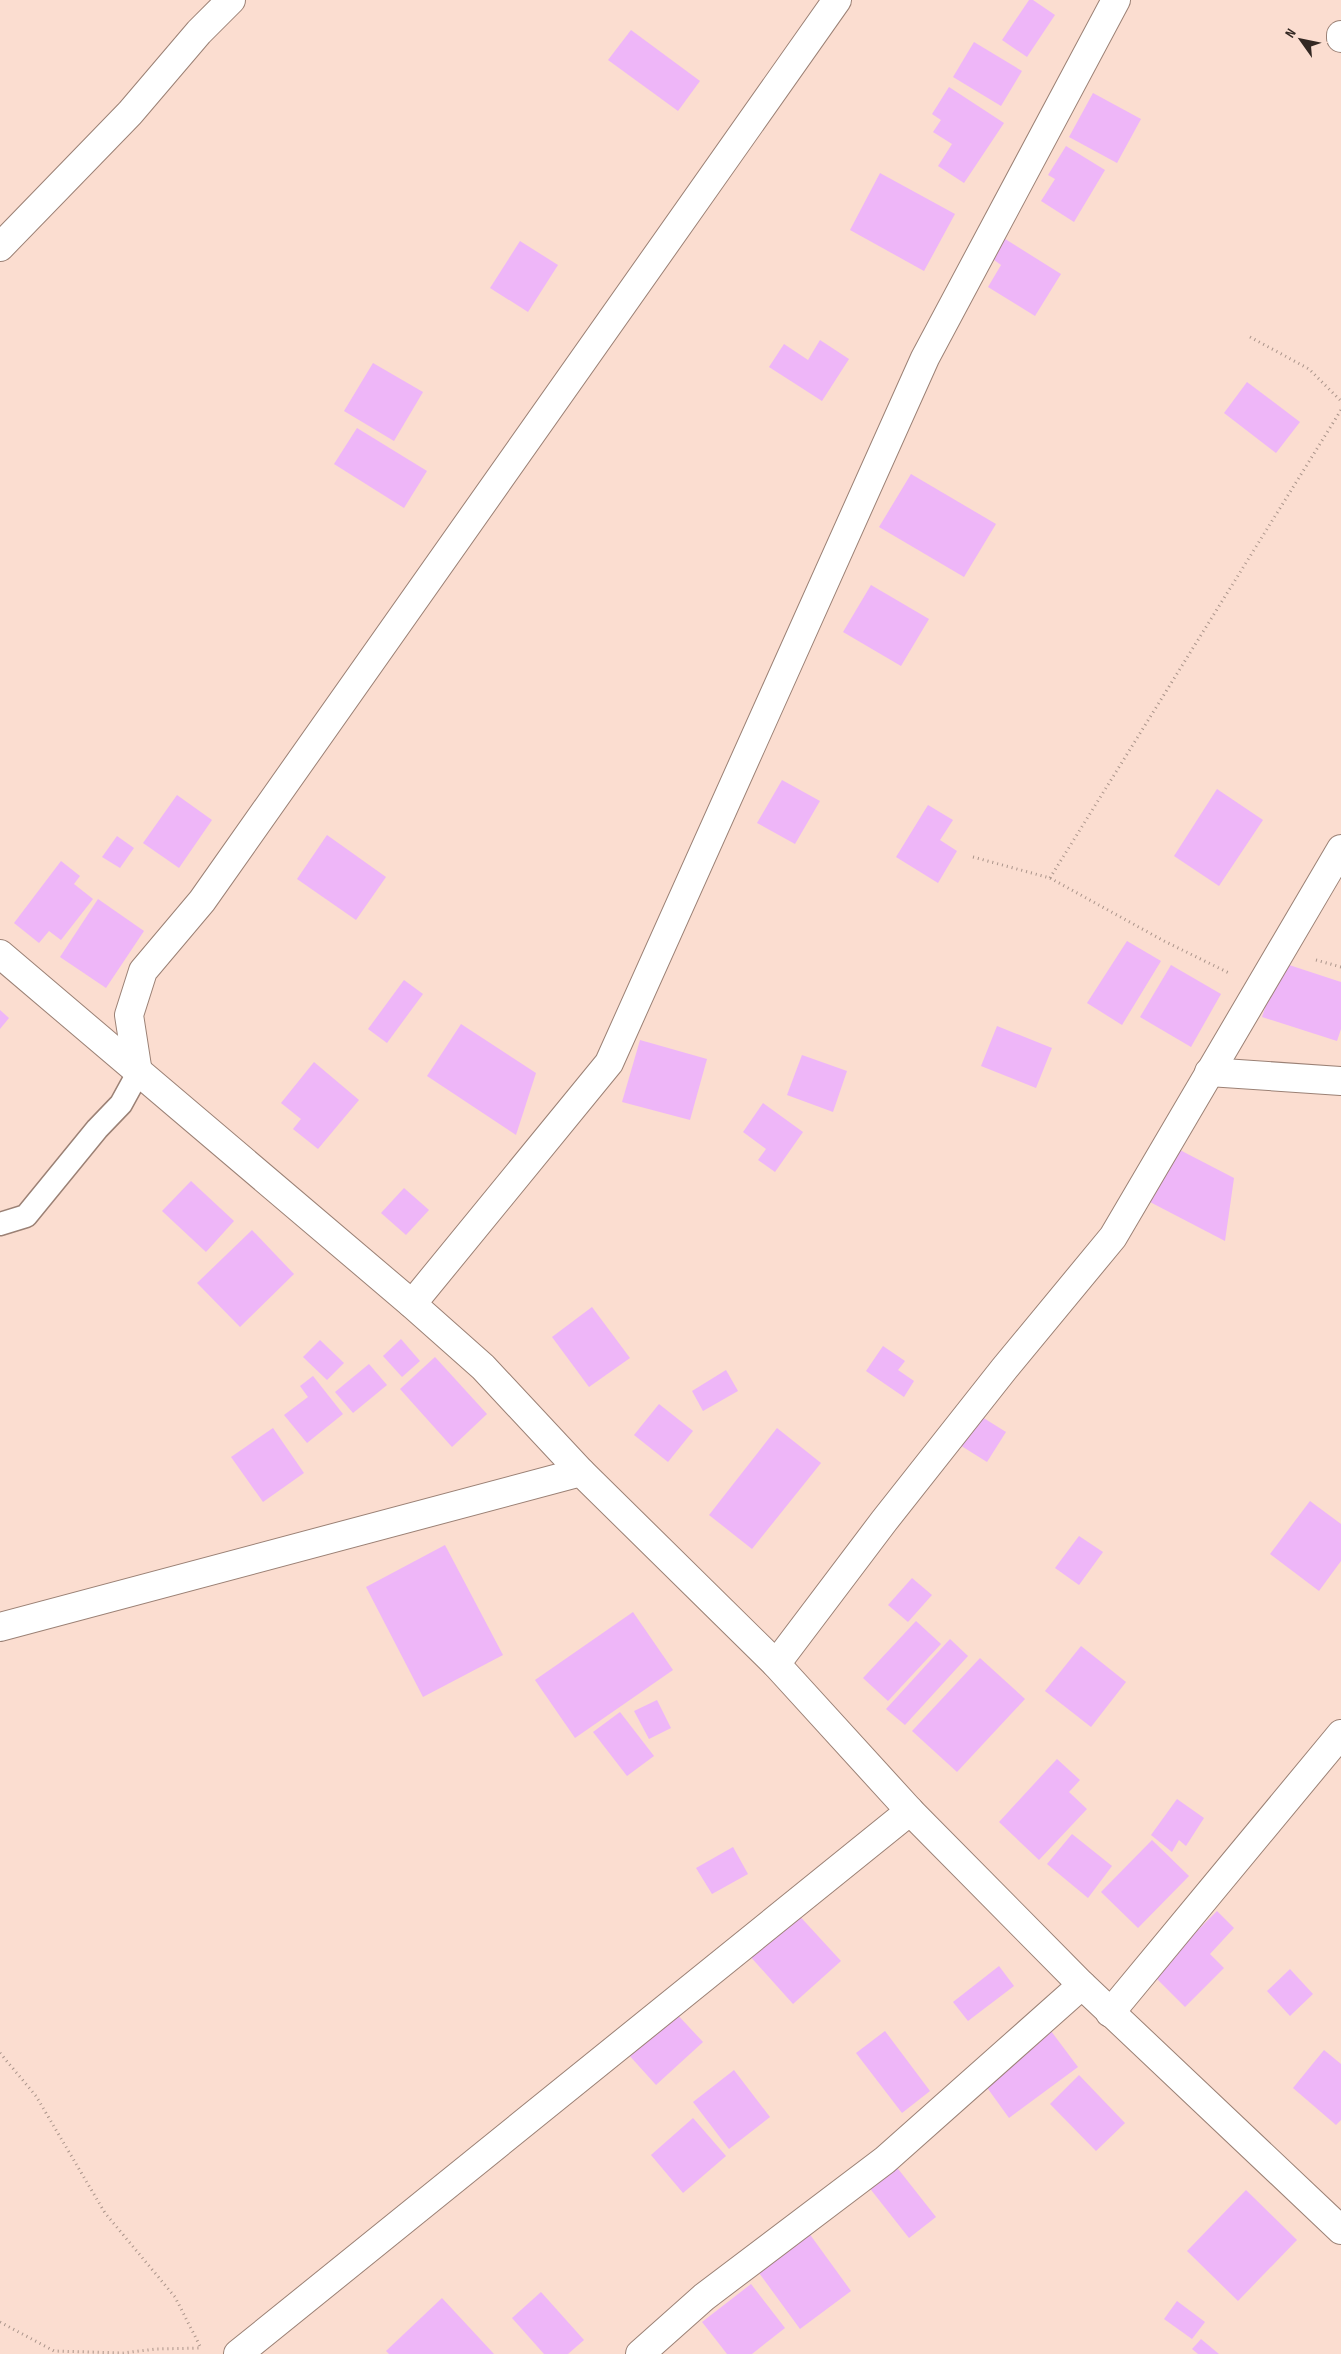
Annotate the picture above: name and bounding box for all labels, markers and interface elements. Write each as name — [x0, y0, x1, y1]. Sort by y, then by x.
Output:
north arrow — [1276, 15, 1326, 65]
text: N — [1281, 25, 1300, 41]

